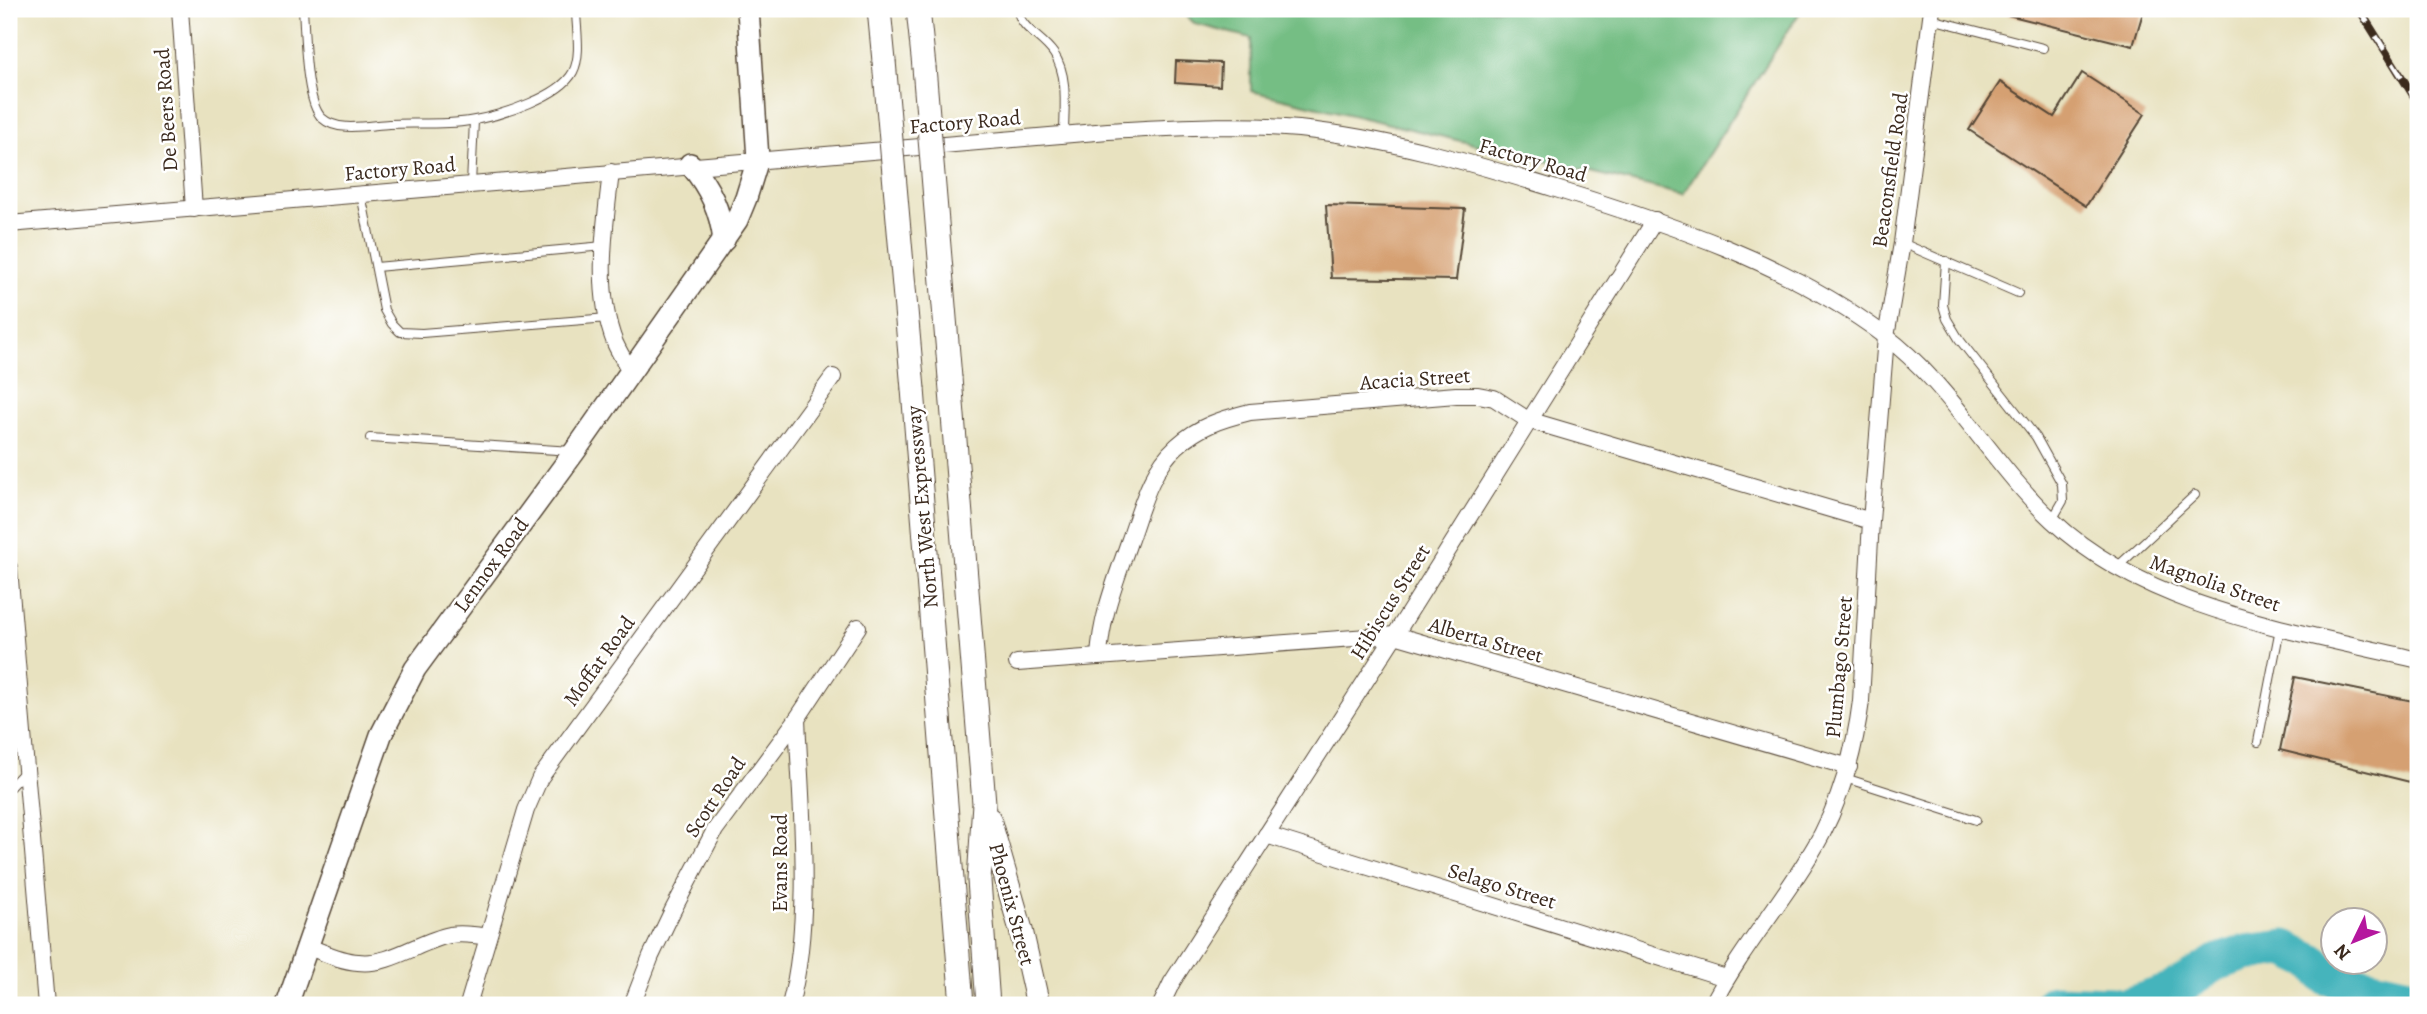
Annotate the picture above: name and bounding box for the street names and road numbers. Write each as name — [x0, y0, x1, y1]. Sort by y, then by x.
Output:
street label: De Beers Road — [148, 47, 184, 173]
street label: Beaconsfield Road — [1865, 90, 1915, 249]
street label: Factory Road — [908, 103, 1022, 141]
street label: Factory Road — [1476, 131, 1591, 189]
street label: Factory Road — [343, 150, 457, 188]
street label: Acacia Street — [1358, 361, 1471, 397]
street label: North West Expressway — [899, 404, 945, 609]
street label: Lennox Road — [447, 511, 535, 618]
street label: Hibiscus Street — [1343, 539, 1437, 665]
street label: Magnolia Street — [2146, 548, 2284, 618]
street label: Plumbago Street — [1819, 595, 1859, 739]
street label: Moffat Road — [557, 610, 642, 712]
street label: Alberta Street — [1425, 610, 1546, 670]
street label: Scott Road — [678, 751, 753, 843]
street label: Evans Road — [766, 813, 794, 912]
street label: Phoenix Street — [982, 840, 1042, 968]
street label: Selago Street — [1444, 856, 1560, 916]

